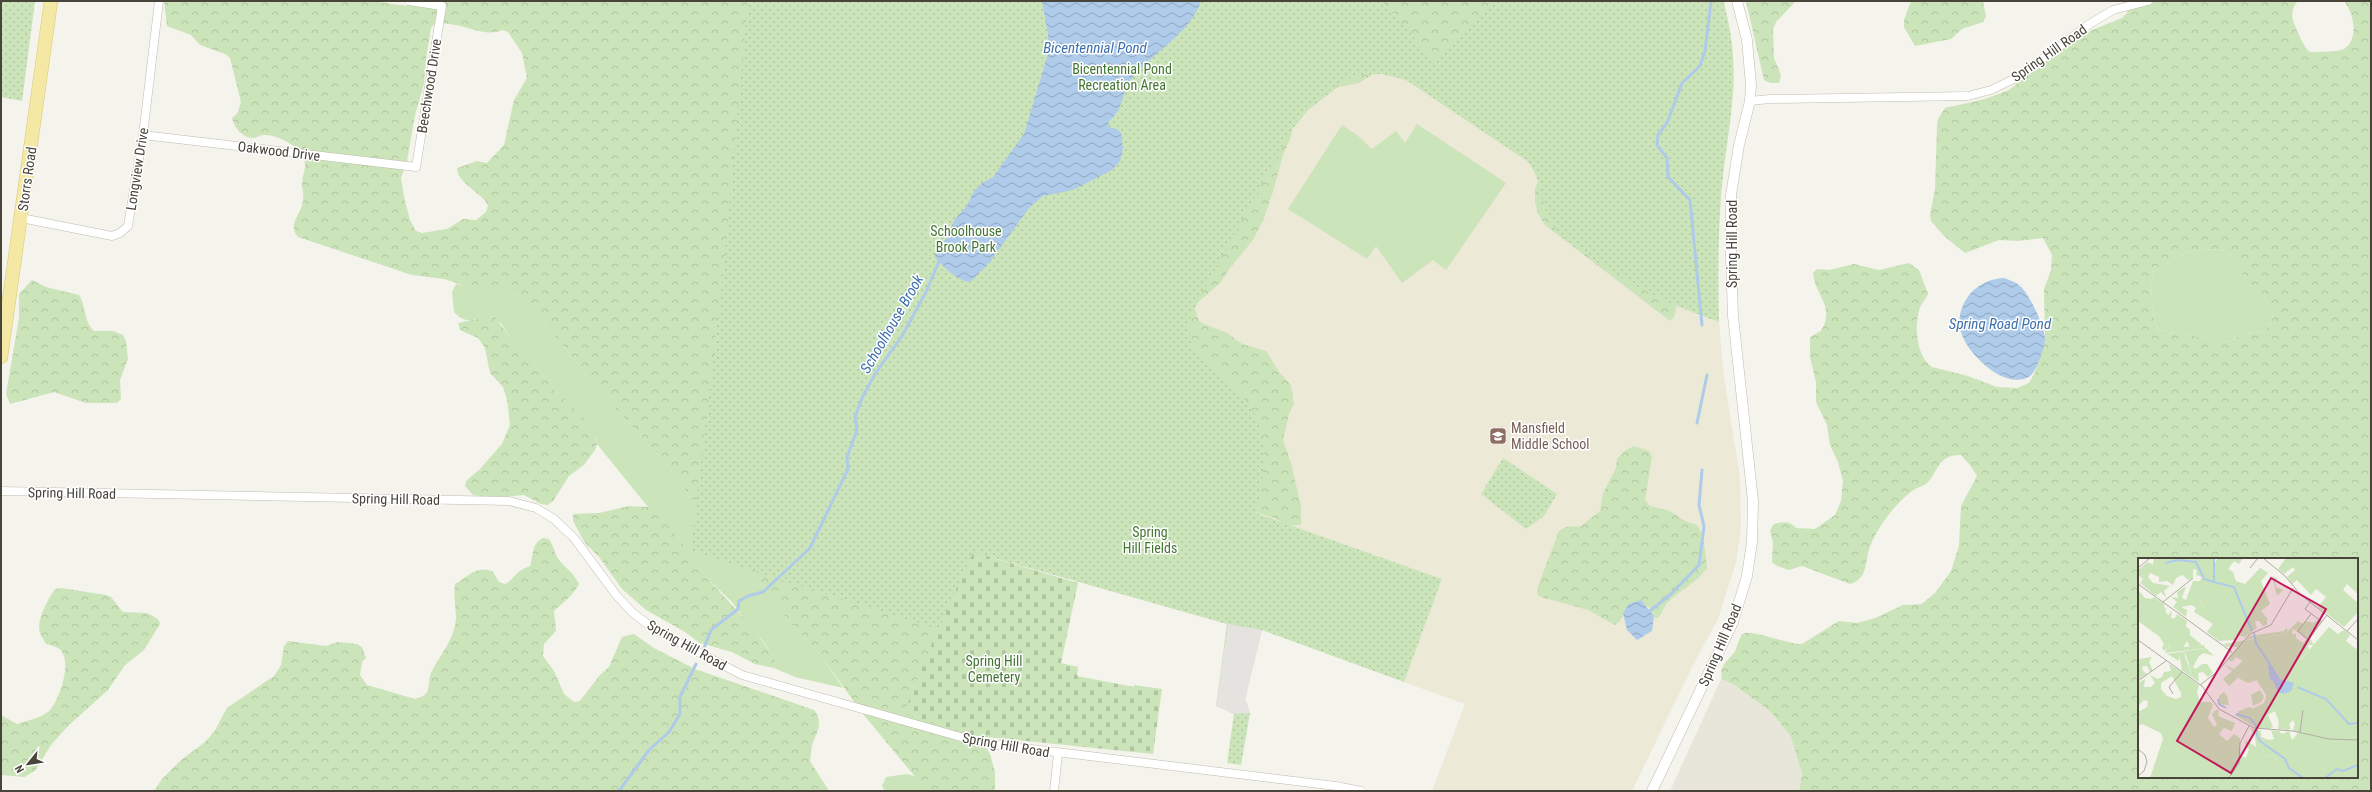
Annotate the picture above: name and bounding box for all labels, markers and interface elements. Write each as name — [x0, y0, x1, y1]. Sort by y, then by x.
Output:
street label: Spring Hill Road — [2008, 21, 2090, 85]
street label: Beechwood Drive — [414, 37, 444, 134]
water label: Bicentennial Pond — [1043, 39, 1148, 57]
park label: Bicentennial Pond Recreation Area — [1072, 61, 1172, 93]
street label: Longview Drive — [123, 126, 151, 211]
street label: Oakwood Drive — [237, 138, 321, 164]
street label: Storrs Road — [15, 146, 39, 212]
street label: Spring Hill Road — [1724, 200, 1740, 288]
park label: Schoolhouse Brook Park — [930, 223, 1002, 255]
water label: Schoolhouse Brook — [856, 271, 928, 377]
water label: Spring Road Pond — [1949, 315, 2052, 333]
place label: Mansfield Middle School — [1511, 420, 1589, 452]
school or university icon: Mansfield Middle School — [1488, 426, 1508, 446]
street label: Spring Hill Road — [28, 484, 116, 502]
street label: Spring Hill Road — [352, 490, 440, 508]
park label: Spring Hill Fields — [1123, 524, 1177, 556]
inset map — [2138, 558, 2358, 778]
street label: Spring Hill Road — [1695, 601, 1745, 689]
street label: Spring Hill Road — [645, 617, 729, 673]
park label: Spring Hill Cemetery — [966, 653, 1022, 685]
street label: Spring Hill Road — [961, 729, 1051, 761]
north arrow — [8, 744, 48, 784]
text: N — [12, 762, 27, 775]

